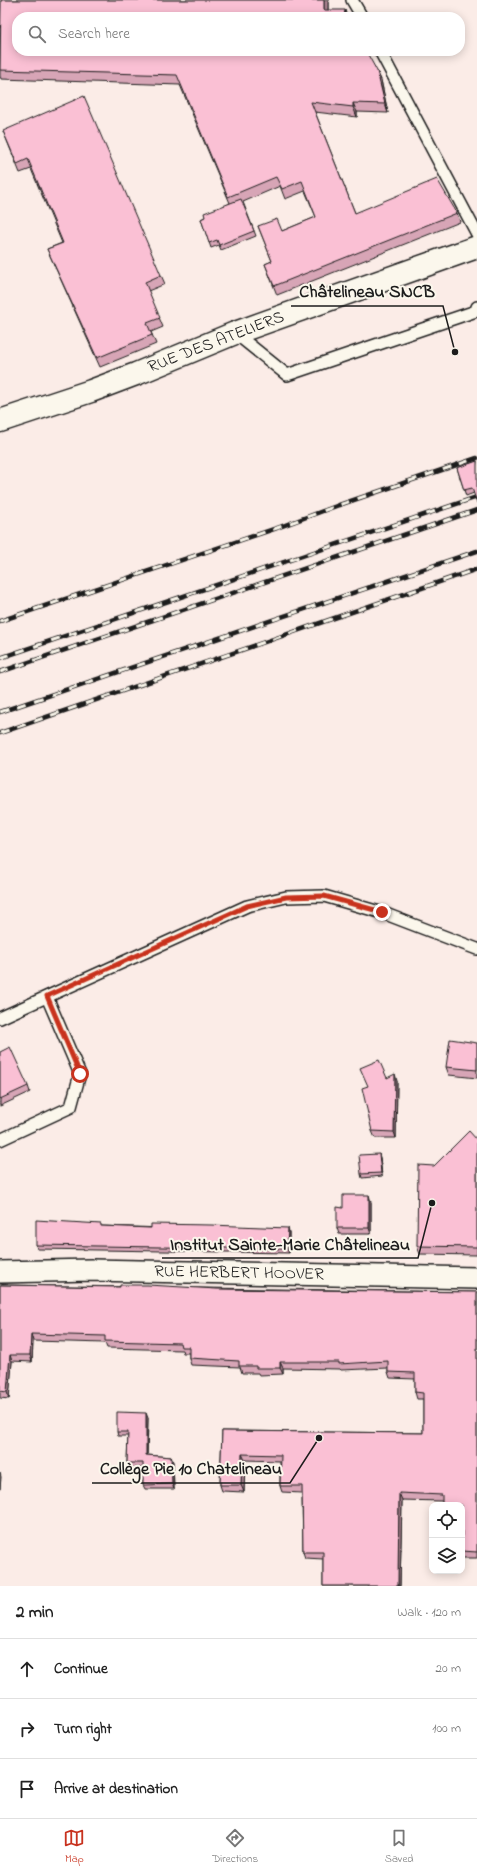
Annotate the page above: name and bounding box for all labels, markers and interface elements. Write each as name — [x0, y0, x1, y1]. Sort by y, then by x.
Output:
search box — [12, 12, 465, 56]
icon: search — [26, 23, 48, 45]
text: Search here — [58, 23, 130, 45]
callout: Châtelineau SNCB — [291, 276, 443, 306]
text: Châtelineau SNCB — [299, 280, 435, 306]
street label: RUE DES ATELIERS — [144, 304, 288, 379]
route end — [373, 903, 391, 921]
route start — [71, 1065, 89, 1083]
callout: Institut Sainte-Marie Châtelineau — [162, 1228, 418, 1258]
text: Institut Sainte-Marie Châtelineau — [170, 1233, 410, 1259]
street label: RUE HERBERT HOOVER — [154, 1259, 324, 1287]
callout: Collège Pie 10 Chatelineau — [92, 1453, 290, 1483]
text: Collège Pie 10 Chatelineau — [100, 1457, 282, 1484]
map controls — [429, 1502, 465, 1574]
button: locate — [429, 1502, 465, 1538]
button: layers — [429, 1538, 465, 1574]
text: 2 min — [16, 1600, 53, 1625]
text: Walk · 120 m — [397, 1603, 461, 1622]
icon: ahead — [16, 1658, 38, 1680]
text: Continue — [54, 1658, 108, 1680]
text: 20 m — [436, 1659, 461, 1678]
icon: right — [16, 1718, 38, 1740]
text: Turn right — [54, 1718, 112, 1740]
text: 100 m — [432, 1719, 461, 1738]
icon: arrive — [16, 1778, 38, 1800]
text: Arrive at destination — [54, 1778, 178, 1800]
tab: Map — [63, 1827, 85, 1867]
tab: Directions — [212, 1827, 258, 1867]
tab: Saved — [385, 1827, 414, 1867]

